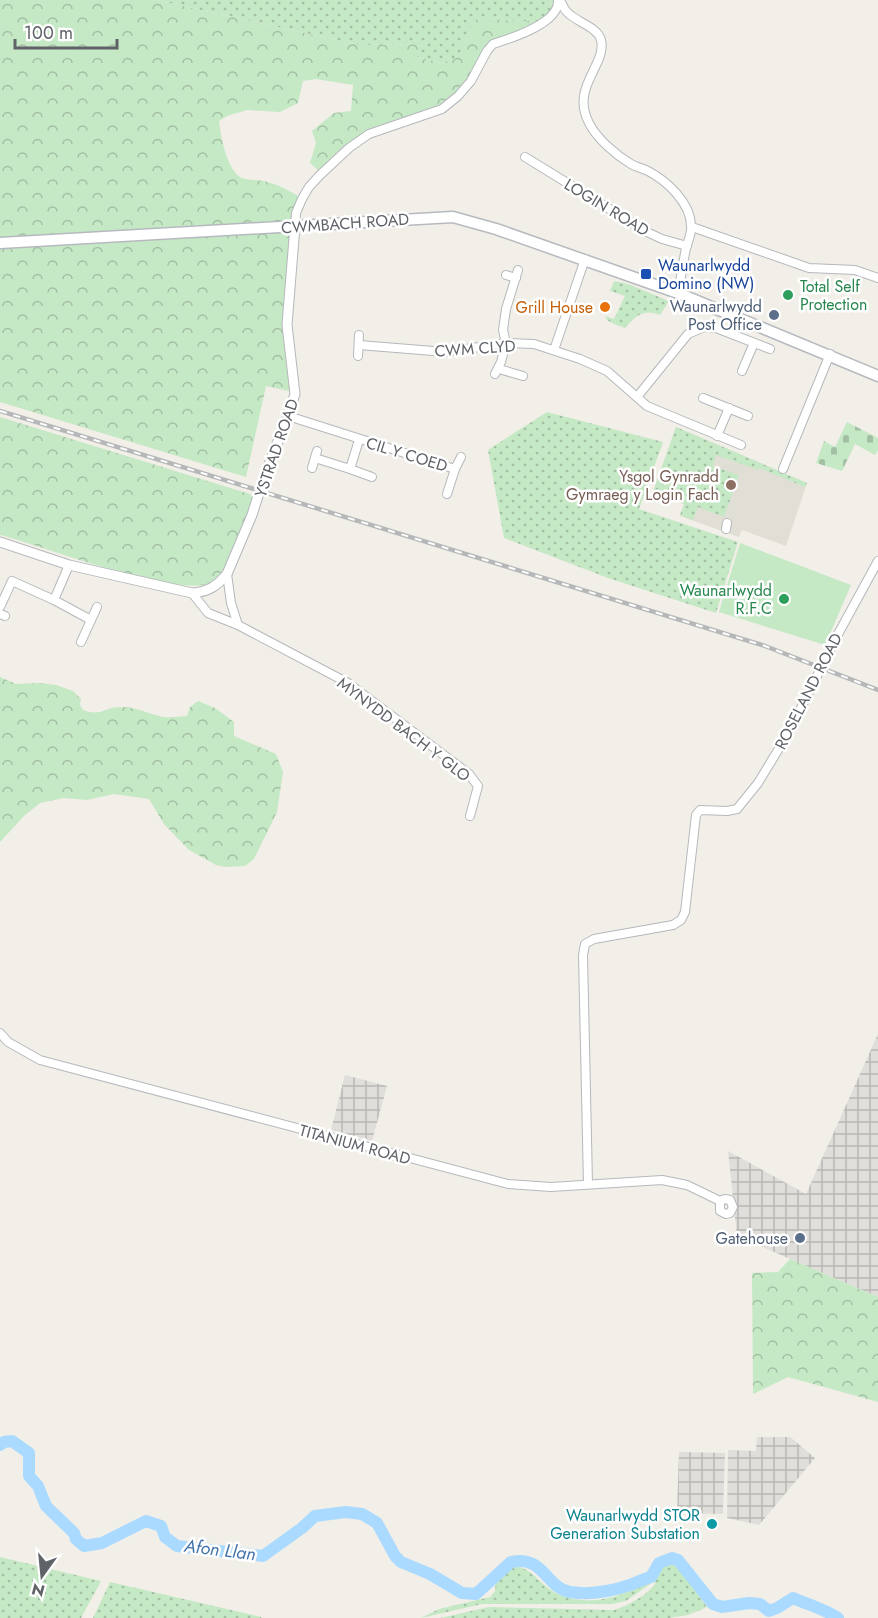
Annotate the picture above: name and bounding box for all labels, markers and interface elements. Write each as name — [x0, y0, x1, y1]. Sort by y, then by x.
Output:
scale bar — [15, 12, 117, 50]
text: 100 m — [24, 20, 73, 46]
street label: LOGIN ROAD — [560, 173, 654, 242]
street label: CWMBACH ROAD — [280, 208, 410, 239]
place label: Waunarlwydd Domino (NW) — [658, 254, 754, 295]
marker: Waunarlwydd Domino (NW) — [639, 267, 653, 281]
place label: Total Self Protection — [800, 275, 867, 316]
marker: Total Self Protection — [781, 288, 795, 302]
place label: Waunarlwydd Post Office — [670, 295, 762, 336]
place label: Grill House — [516, 296, 593, 319]
marker: Grill House — [598, 300, 612, 314]
marker: Waunarlwydd Post Office — [767, 308, 781, 322]
street label: CWM CLYD — [434, 334, 516, 363]
street label: YSTRAD ROAD — [249, 396, 304, 501]
street label: CIL Y COED — [363, 431, 450, 478]
place label: Ysgol Gynradd Gymraeg y Login Fach — [566, 465, 719, 506]
marker: Ysgol Gynradd Gymraeg y Login Fach — [724, 478, 738, 492]
place label: Waunarlwydd R.F.C — [680, 579, 772, 620]
marker: Waunarlwydd R.F.C — [777, 592, 791, 606]
street label: ROSELAND ROAD — [769, 629, 848, 754]
street label: MYNYDD BACH Y GLO — [332, 672, 475, 787]
street label: TITANIUM ROAD — [297, 1119, 413, 1170]
place label: Gatehouse — [716, 1227, 788, 1250]
marker: Gatehouse — [793, 1231, 807, 1245]
place label: Waunarlwydd STOR Generation Substation — [550, 1504, 700, 1545]
marker: Waunarlwydd STOR Generation Substation — [705, 1517, 719, 1531]
water label: Afon Llan — [182, 1533, 257, 1567]
north arrow — [12, 1546, 72, 1606]
text: N — [29, 1577, 47, 1603]

